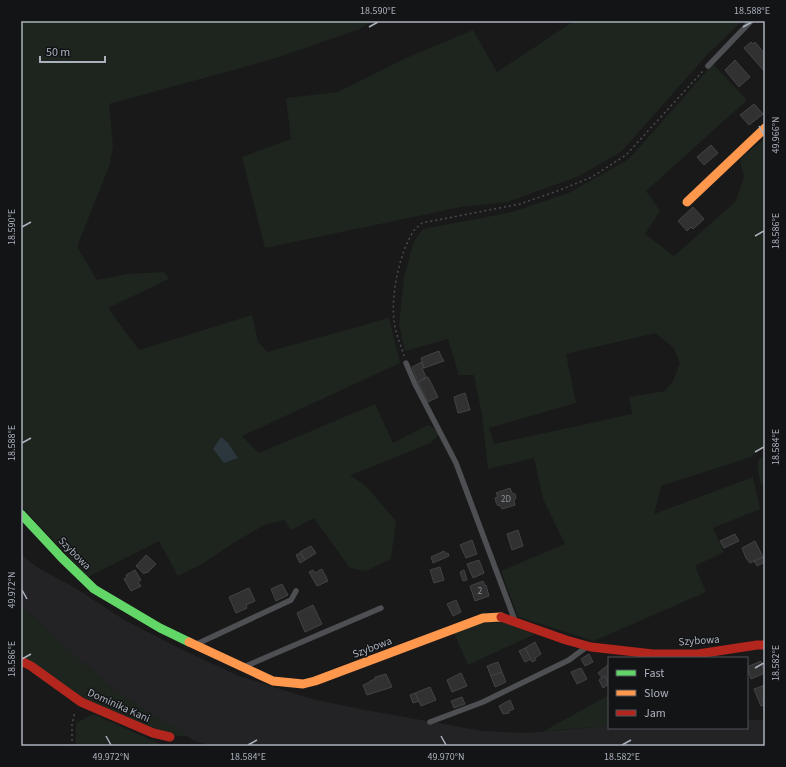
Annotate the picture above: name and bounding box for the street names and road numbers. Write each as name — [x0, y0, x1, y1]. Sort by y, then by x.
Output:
street label: Szybowa — [55, 534, 94, 573]
street label: Szybowa — [678, 632, 720, 649]
street label: Szybowa — [350, 633, 394, 662]
street label: Dominika Kani — [85, 685, 152, 726]

